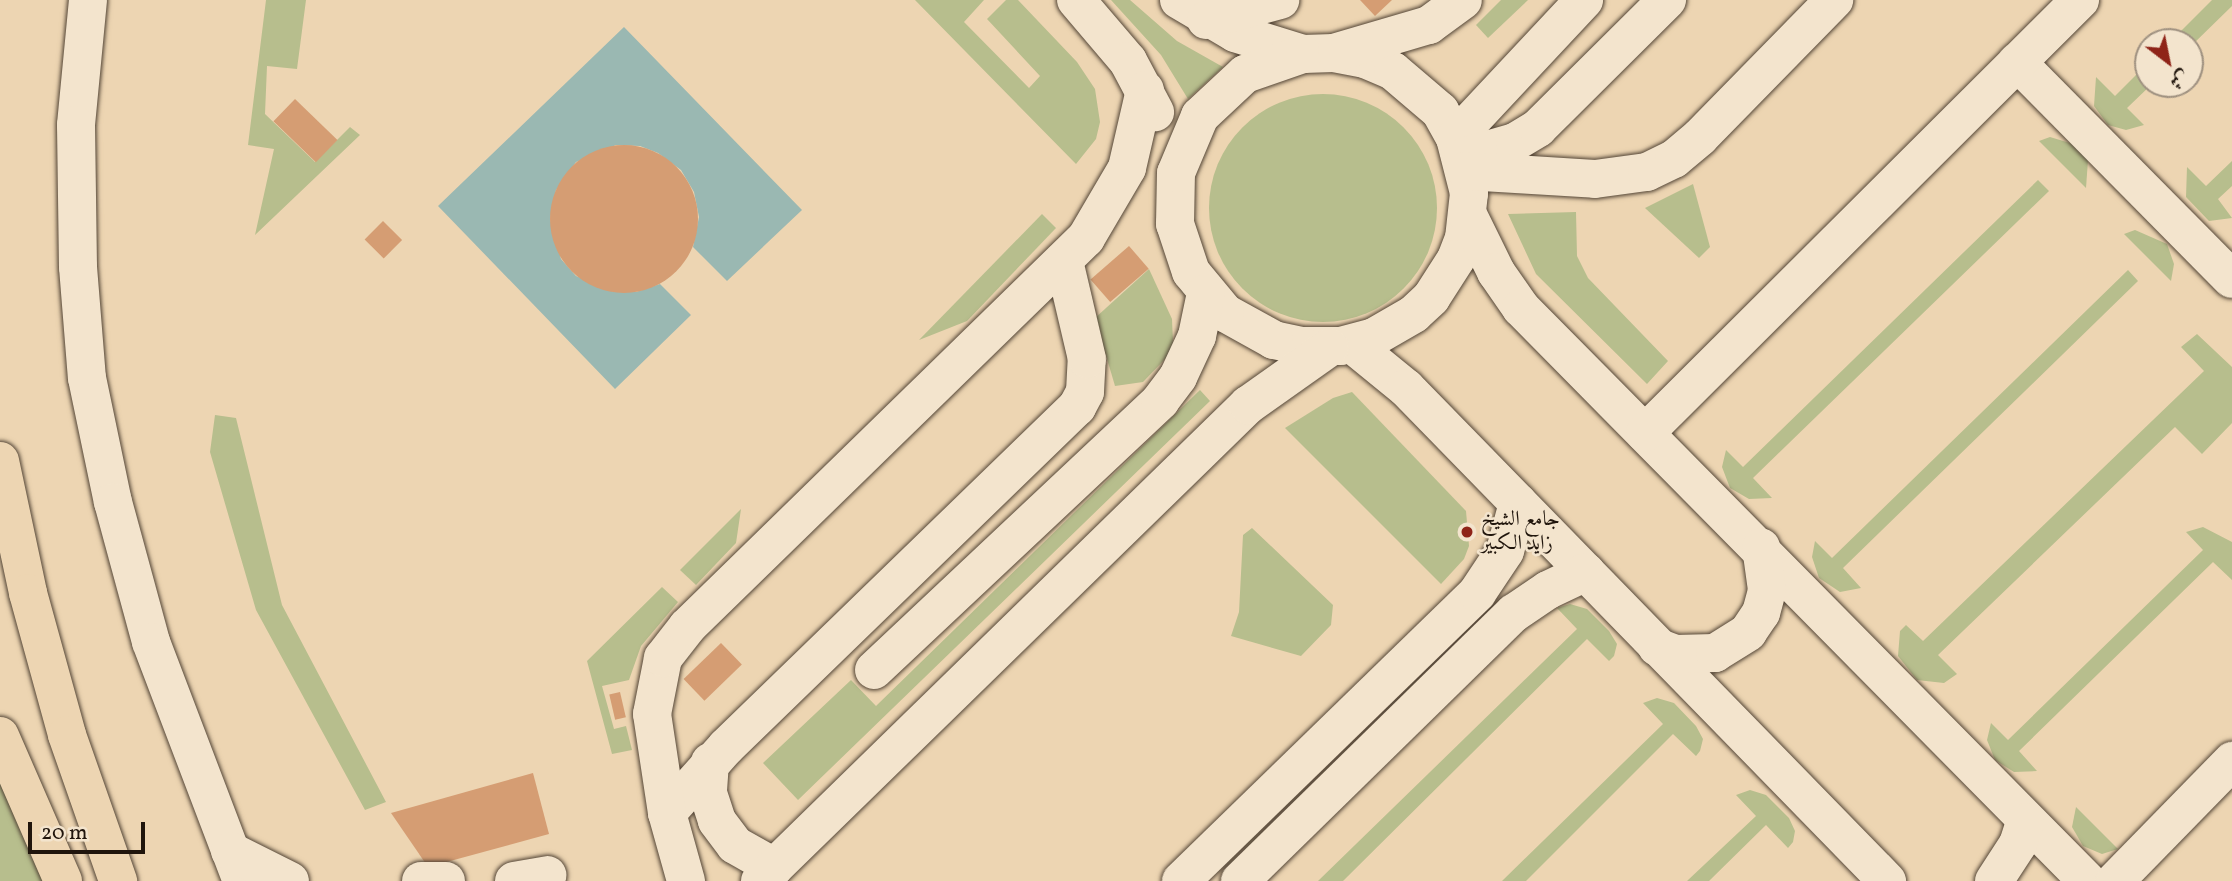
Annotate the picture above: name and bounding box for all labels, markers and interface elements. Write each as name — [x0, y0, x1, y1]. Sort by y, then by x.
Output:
north arrow — [2134, 28, 2204, 98]
text: ش — [2164, 63, 2194, 95]
place label: جامع الشيخ زايد الكبير — [1481, 507, 1560, 557]
marker: جامع الشيخ زايد الكبير — [1459, 524, 1475, 540]
scale bar — [32, 808, 149, 852]
text: 20 m — [41, 819, 87, 848]

